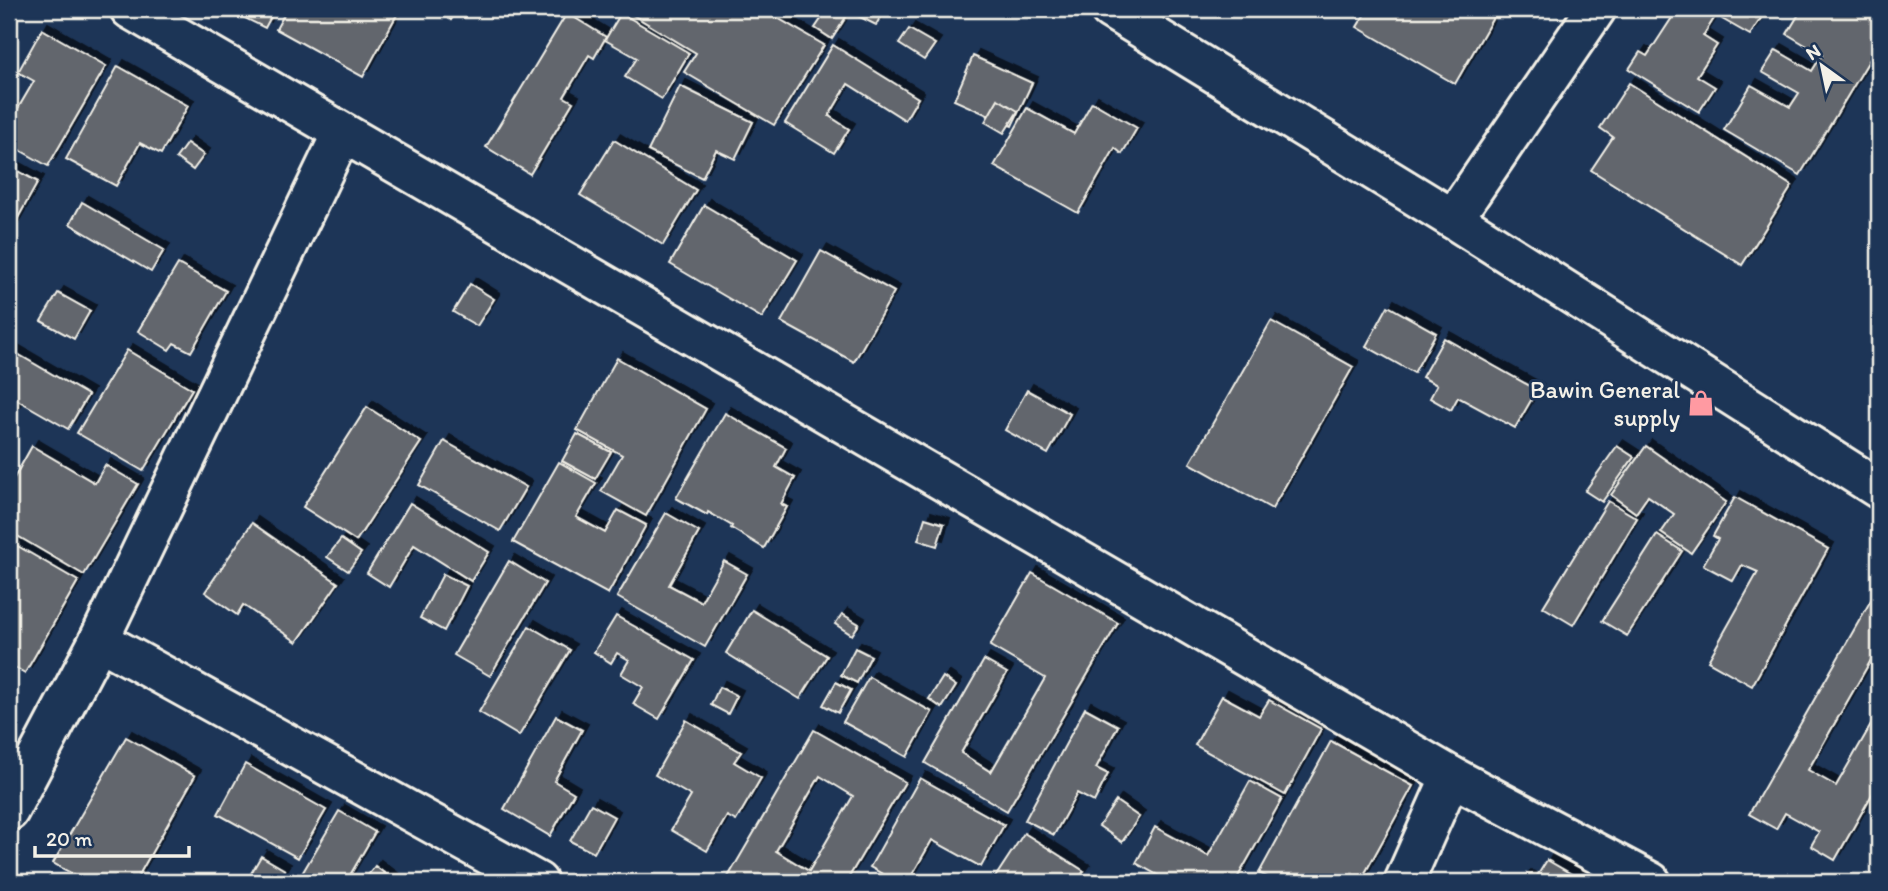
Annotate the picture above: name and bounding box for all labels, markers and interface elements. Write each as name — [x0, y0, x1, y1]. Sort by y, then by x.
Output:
north arrow — [1786, 32, 1856, 102]
text: N — [1801, 39, 1825, 65]
place label: Bawin General supply — [1530, 375, 1680, 432]
shop icon: Bawin General supply — [1686, 388, 1716, 418]
scale bar — [35, 814, 189, 858]
text: 20 m — [46, 826, 93, 851]

